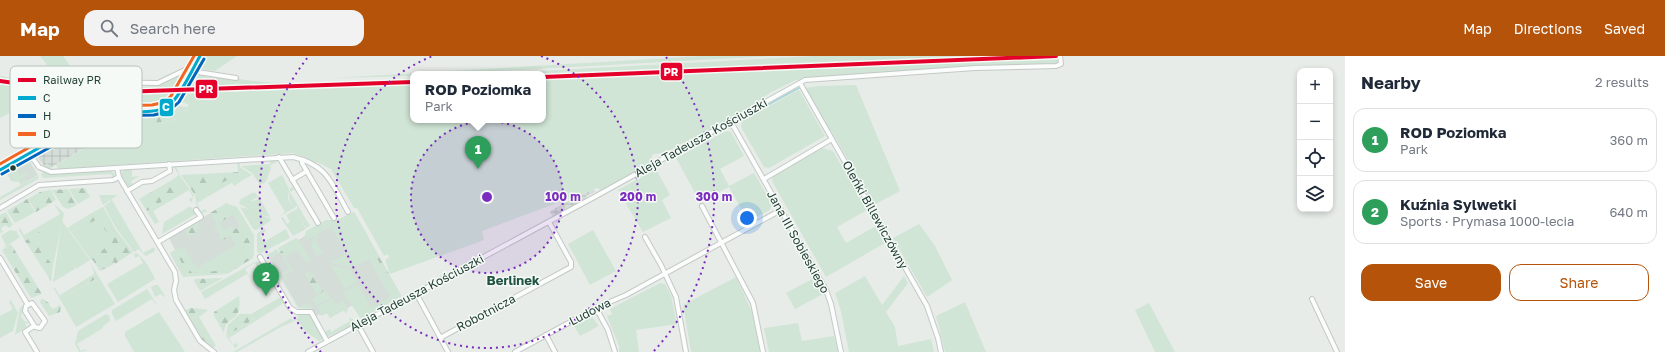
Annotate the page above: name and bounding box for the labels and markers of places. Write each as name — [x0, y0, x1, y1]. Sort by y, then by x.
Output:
pin: 1 — [465, 136, 491, 169]
unlabelled marker — [8, 163, 18, 173]
centre of rings — [480, 190, 494, 204]
pin: 2 — [253, 263, 279, 296]

